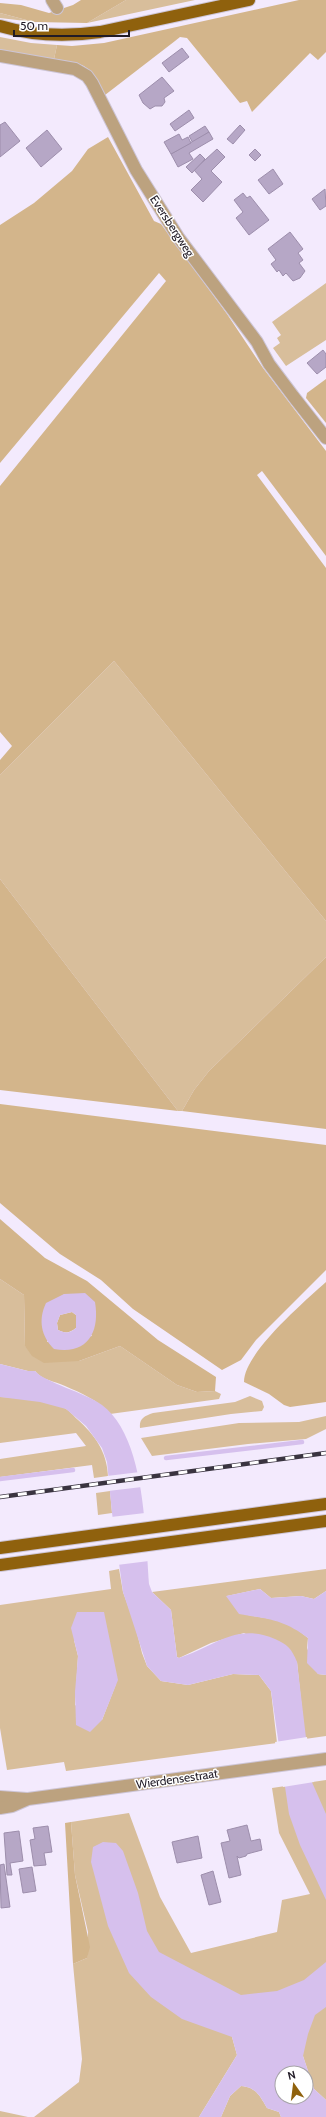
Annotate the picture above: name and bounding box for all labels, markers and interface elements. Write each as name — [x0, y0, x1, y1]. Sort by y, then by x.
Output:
scale bar — [14, 12, 129, 38]
text: 50 m — [20, 18, 48, 33]
street label: Eversbergweg — [147, 192, 198, 260]
street label: Wierdensestraat — [135, 1765, 219, 1792]
north arrow — [274, 2065, 314, 2105]
text: N — [286, 2068, 297, 2083]

